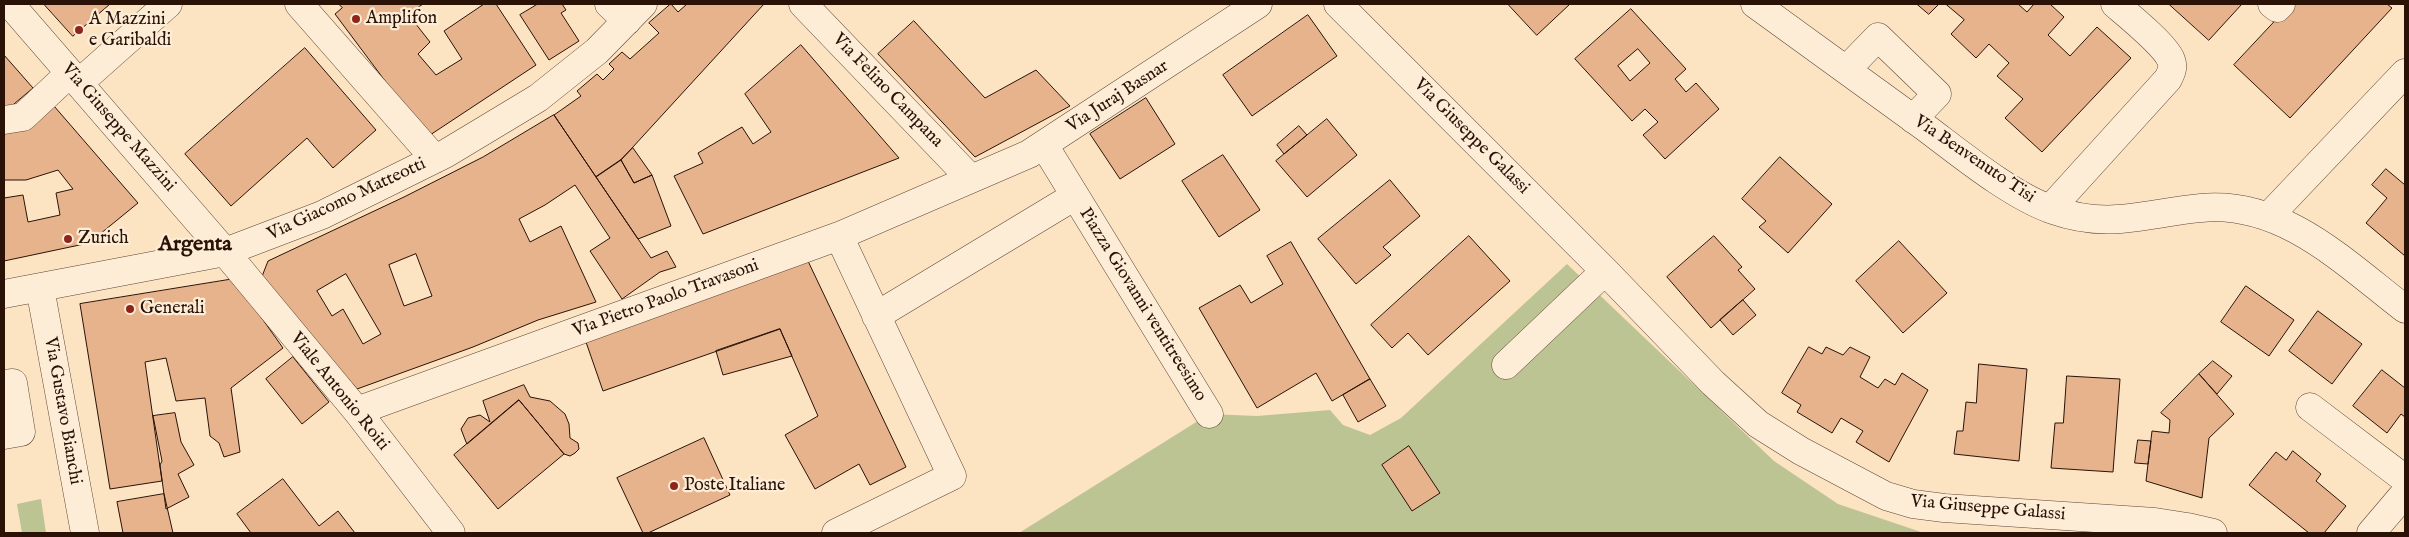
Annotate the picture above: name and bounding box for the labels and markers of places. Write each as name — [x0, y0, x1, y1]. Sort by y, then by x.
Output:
place label: Amplifon — [366, 8, 437, 30]
place label: A Mazzini e Garibaldi — [89, 9, 171, 52]
marker: Amplifon — [350, 13, 362, 25]
marker: A Mazzini e Garibaldi — [73, 24, 85, 36]
place label: Zurich — [78, 228, 129, 250]
marker: Zurich — [62, 233, 74, 245]
place label: Generali — [140, 298, 205, 320]
marker: Generali — [124, 303, 136, 315]
place label: Poste Italiane — [684, 475, 785, 497]
marker: Poste Italiane — [668, 480, 680, 492]

